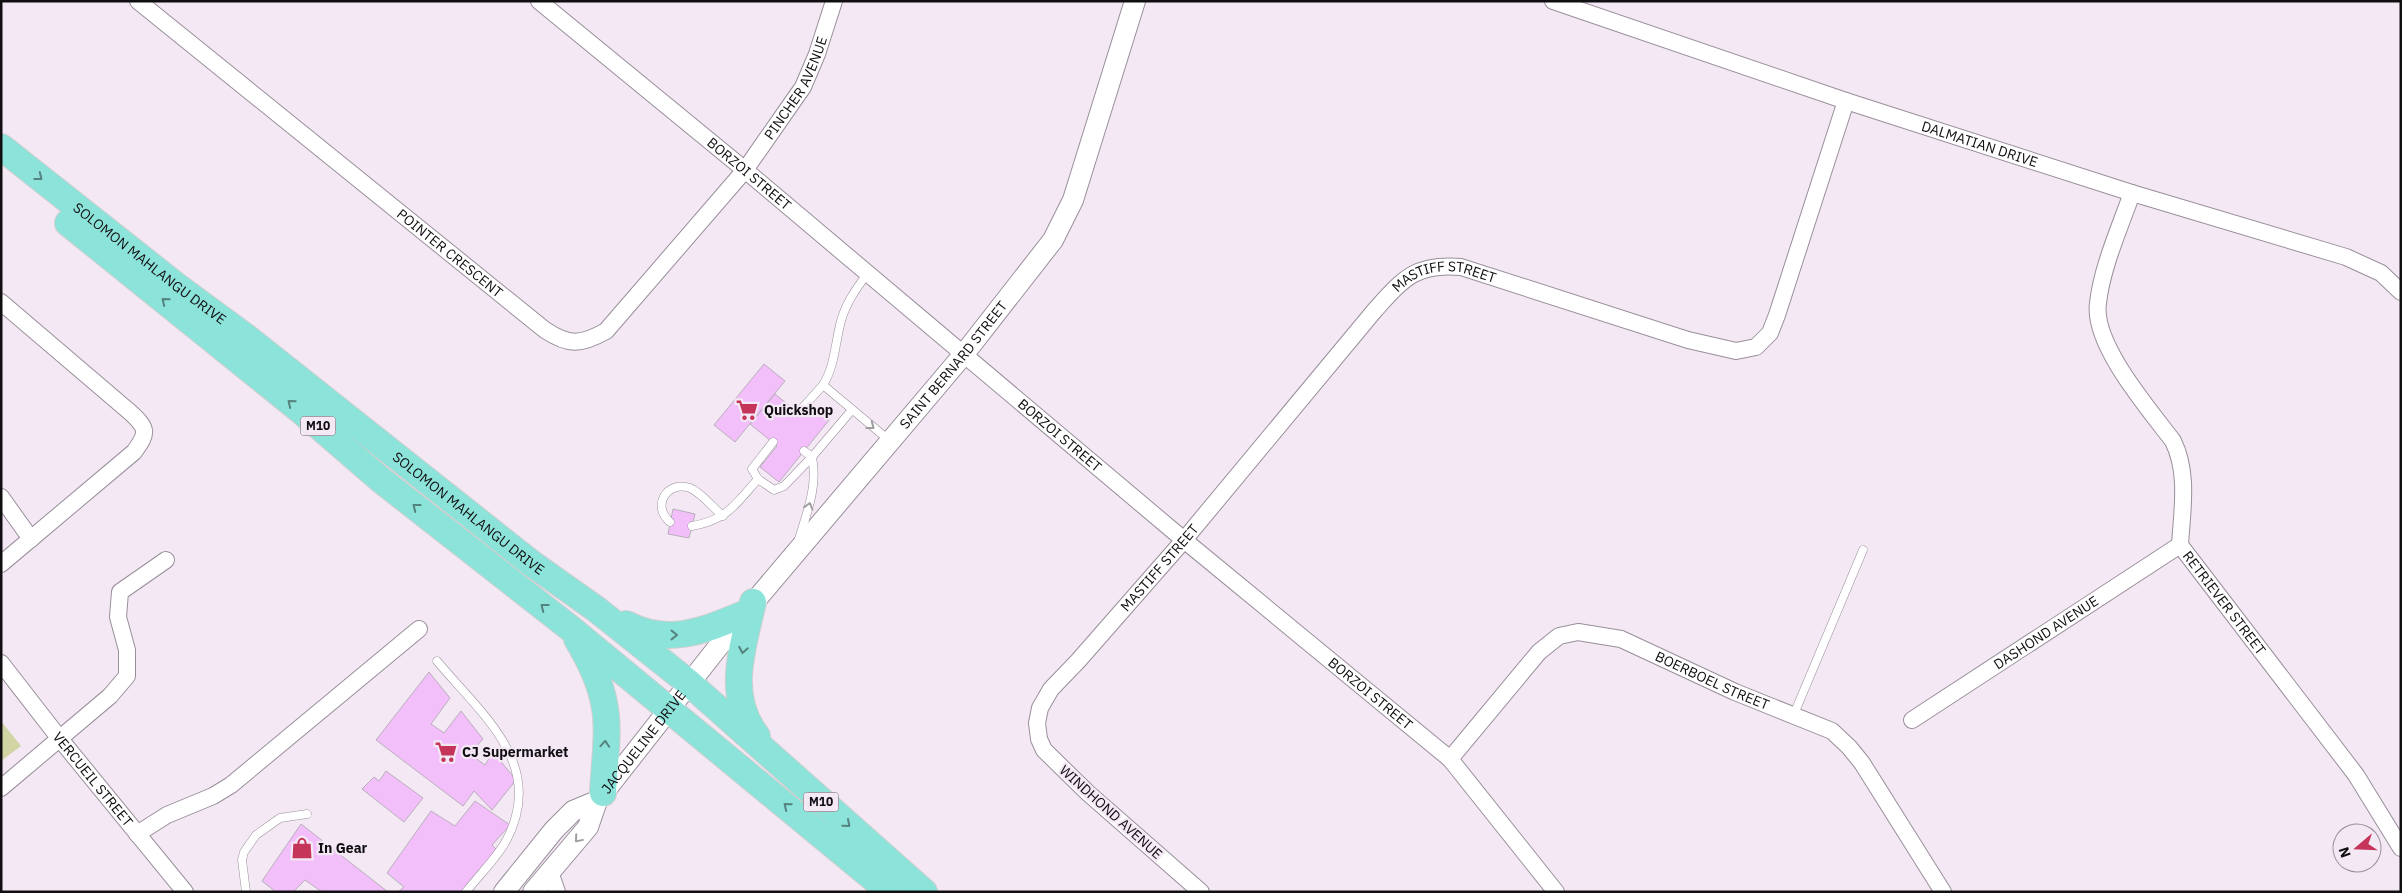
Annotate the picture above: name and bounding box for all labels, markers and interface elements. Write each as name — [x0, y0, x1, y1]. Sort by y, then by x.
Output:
street label: PINCHER AVENUE — [760, 34, 831, 143]
street label: DALMATIAN DRIVE — [1919, 117, 2040, 171]
street label: BORZOI STREET — [703, 134, 795, 214]
one-way arrow — [34, 172, 43, 181]
street label: SOLOMON MAHLANGU DRIVE — [70, 199, 230, 328]
street label: POINTER CRESCENT — [393, 205, 507, 301]
street label: MASTIFF STREET — [1388, 257, 1499, 296]
street label: SAINT BERNARD STREET — [896, 297, 1011, 432]
one-way arrow — [162, 299, 171, 307]
street label: BORZOI STREET — [1014, 395, 1105, 476]
supermarket icon: Quickshop — [734, 397, 760, 423]
one-way arrow — [288, 401, 297, 409]
place label: Quickshop — [764, 401, 833, 419]
road number: M10 — [300, 416, 336, 436]
one-way arrow — [865, 420, 874, 429]
street label: SOLOMON MAHLANGU DRIVE — [389, 448, 548, 579]
one-way arrow — [803, 502, 813, 511]
one-way arrow — [413, 505, 422, 513]
street label: MASTIFF STREET — [1117, 520, 1202, 615]
street label: RETRIEVER STREET — [2179, 547, 2270, 658]
street label: DASHOND AVENUE — [1990, 592, 2102, 673]
one-way arrow — [541, 605, 550, 613]
one-way arrow — [670, 630, 678, 640]
one-way arrow — [738, 646, 748, 654]
street label: BOERBOEL STREET — [1652, 647, 1772, 714]
street label: BORZOI STREET — [1324, 653, 1416, 733]
street label: JACQUELINE DRIVE — [597, 686, 690, 797]
street label: VERCUEIL STREET — [49, 728, 137, 830]
supermarket icon: CJ Supermarket — [433, 739, 459, 765]
one-way arrow — [599, 740, 610, 748]
place label: CJ Supermarket — [462, 743, 568, 761]
street label: WINDHOND AVENUE — [1056, 761, 1166, 863]
road number: M10 — [804, 792, 838, 812]
one-way arrow — [784, 803, 793, 811]
one-way arrow — [842, 819, 851, 828]
north arrow — [2332, 823, 2382, 873]
one-way arrow — [574, 834, 583, 843]
shop icon: In Gear — [289, 835, 315, 861]
place label: In Gear — [318, 839, 368, 857]
text: N — [2335, 845, 2355, 860]

